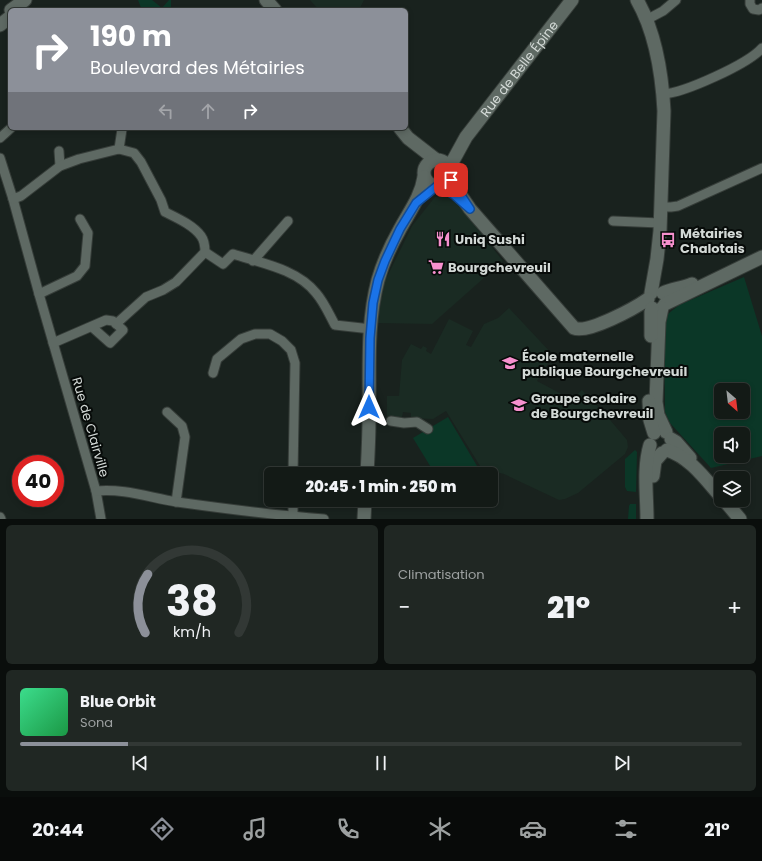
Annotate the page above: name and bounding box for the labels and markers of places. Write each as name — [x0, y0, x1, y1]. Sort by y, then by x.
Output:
pin — [434, 163, 468, 197]
place label: Métairies Chalotais — [680, 224, 745, 258]
restaurant icon: Uniq Sushi — [434, 230, 452, 248]
place label: Uniq Sushi — [455, 230, 525, 249]
bus stop icon: Métairies Chalotais — [659, 231, 677, 249]
supermarket icon: Bourgchevreuil — [427, 258, 445, 276]
place label: Bourgchevreuil — [448, 258, 551, 277]
place label: École maternelle publique Bourgchevreuil — [522, 347, 687, 381]
school or university icon: École maternelle publique Bourgchevreuil — [501, 354, 519, 372]
place label: Groupe scolaire de Bourgchevreuil — [531, 389, 654, 423]
school or university icon: Groupe scolaire de Bourgchevreuil — [510, 396, 528, 414]

